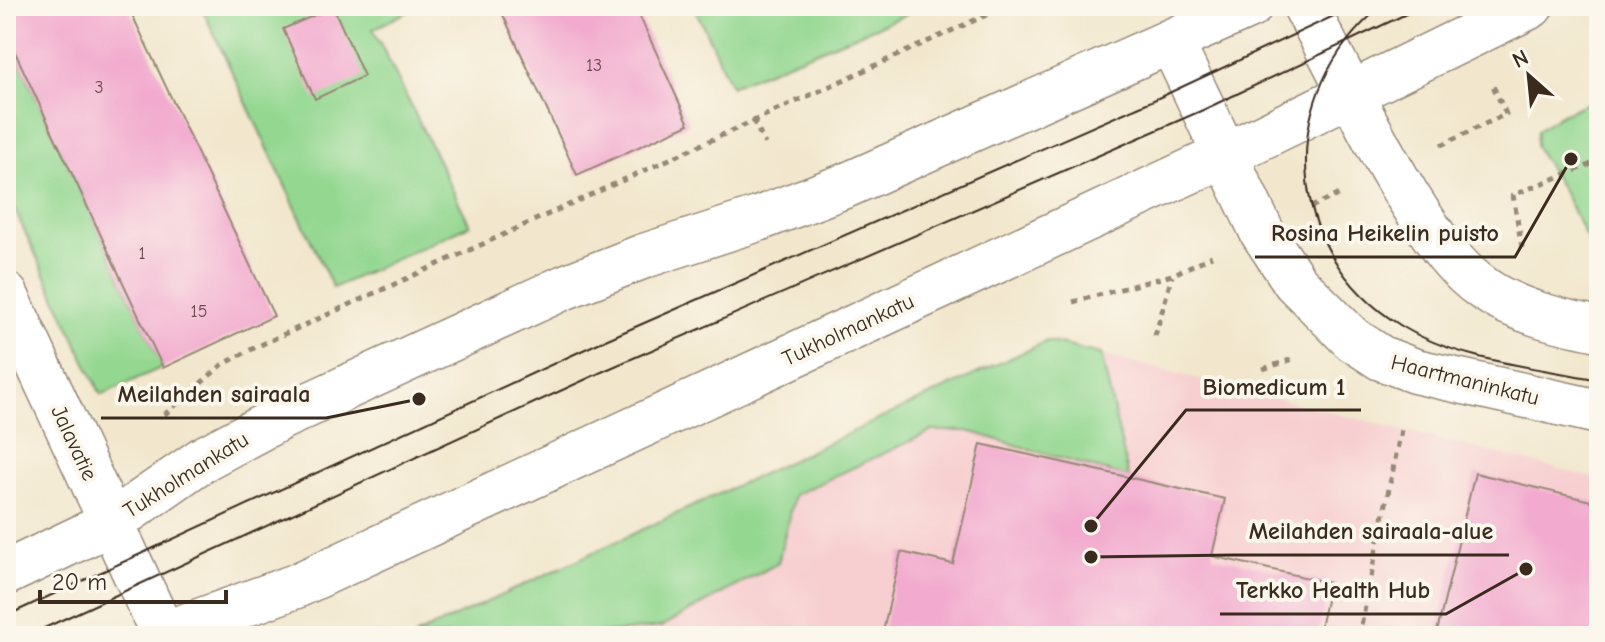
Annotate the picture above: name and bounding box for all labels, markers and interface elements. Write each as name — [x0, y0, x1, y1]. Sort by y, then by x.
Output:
north arrow — [1489, 36, 1569, 116]
text: N — [1508, 44, 1533, 74]
house number: 13 — [586, 55, 602, 76]
house number: 3 — [94, 77, 104, 98]
callout: Rosina Heikelin puisto — [1255, 209, 1515, 257]
text: Rosina Heikelin puisto — [1271, 219, 1499, 247]
house number: 1 — [138, 243, 146, 264]
street label: Tukholmankatu — [778, 288, 918, 372]
house number: 15 — [191, 301, 207, 322]
street label: Haartmaninkatu — [1388, 349, 1542, 411]
callout: Biomedicum 1 — [1186, 362, 1361, 410]
callout: Meilahden sairaala — [101, 370, 326, 418]
text: Biomedicum 1 — [1203, 373, 1345, 401]
text: Meilahden sairaala — [118, 380, 310, 408]
street label: Jalavatie — [45, 401, 103, 485]
street label: Tukholmankatu — [119, 426, 253, 524]
callout: Meilahden sairaala-alue — [1232, 507, 1509, 555]
text: Meilahden sairaala-alue — [1249, 517, 1494, 545]
scale bar — [40, 554, 226, 604]
callout: Terkko Health Hub — [1220, 566, 1446, 614]
text: 20 m — [52, 568, 107, 596]
text: Terkko Health Hub — [1236, 576, 1430, 604]

